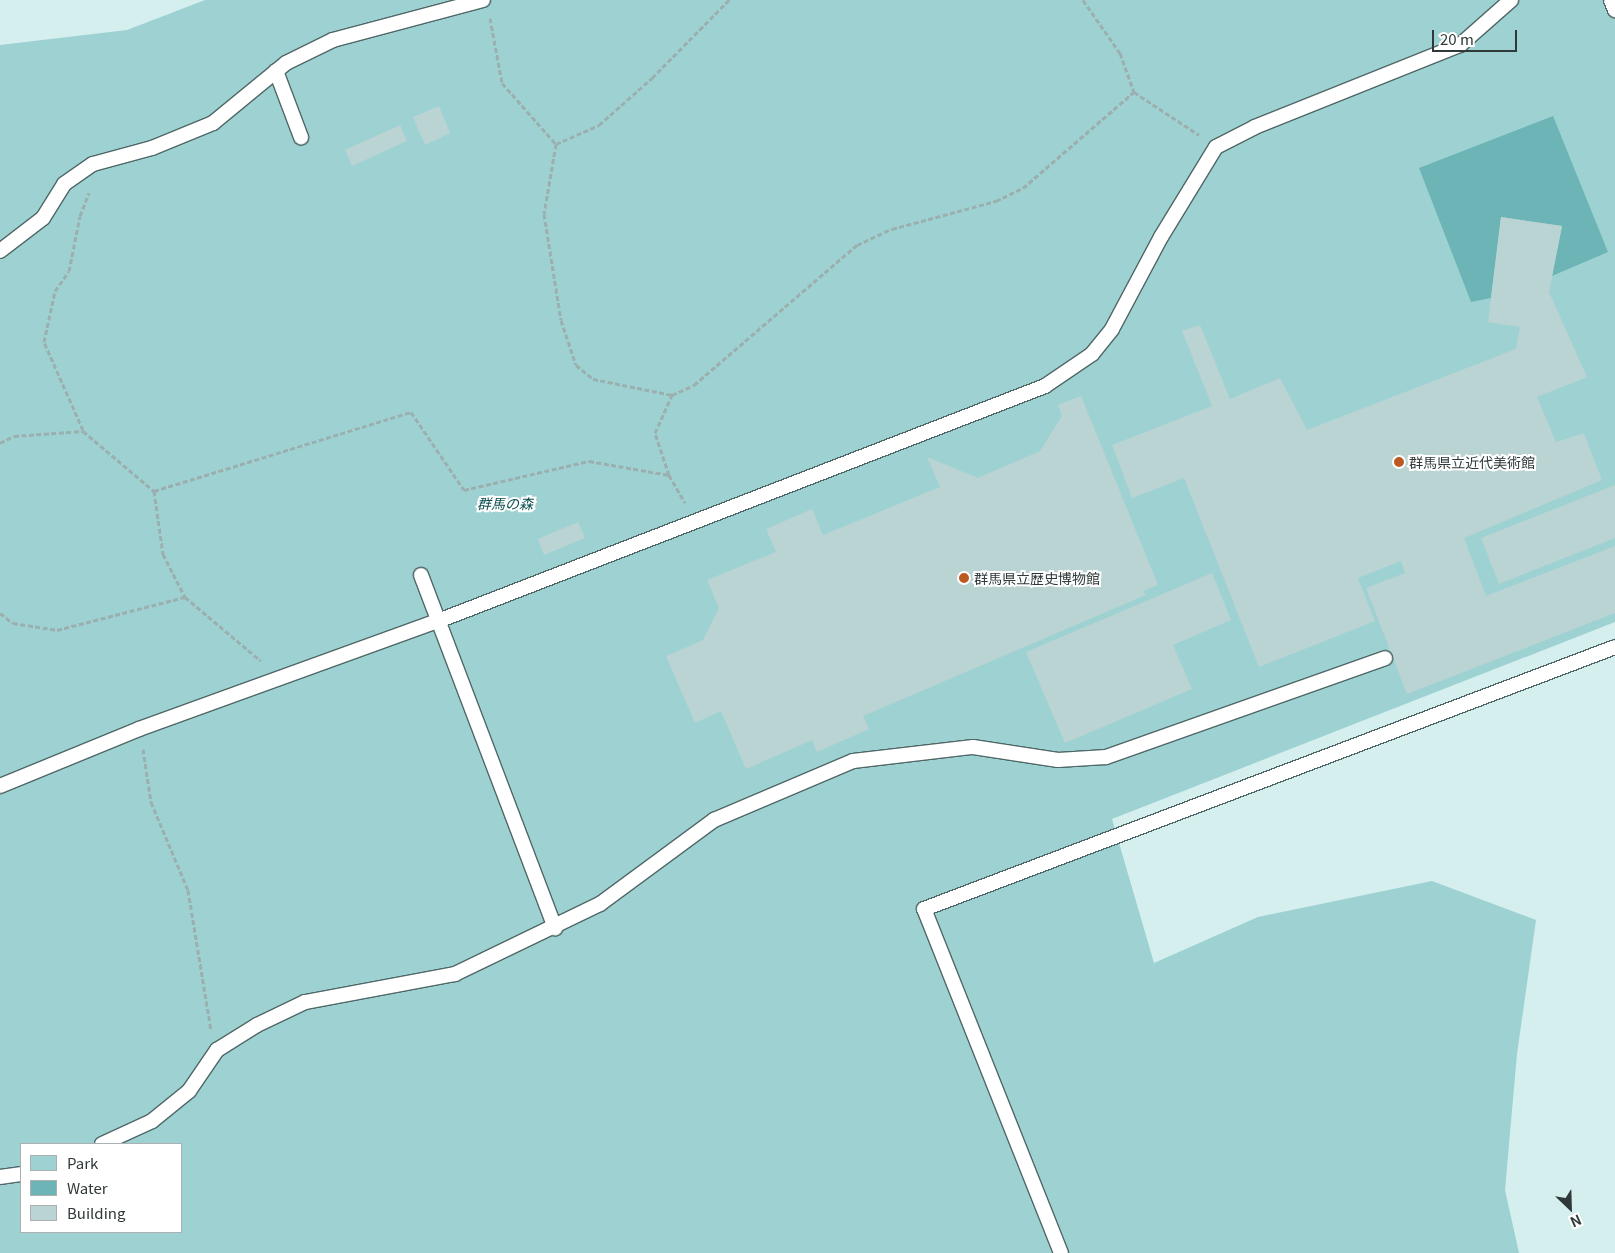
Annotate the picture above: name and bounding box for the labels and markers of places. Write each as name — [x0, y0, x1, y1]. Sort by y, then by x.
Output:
place label: 群馬県立近代美術館 — [1409, 454, 1535, 470]
marker: 群馬県立近代美術館 — [1393, 456, 1405, 468]
place label: 群馬県立歴史博物館 — [974, 570, 1100, 586]
marker: 群馬県立歴史博物館 — [958, 572, 970, 584]

